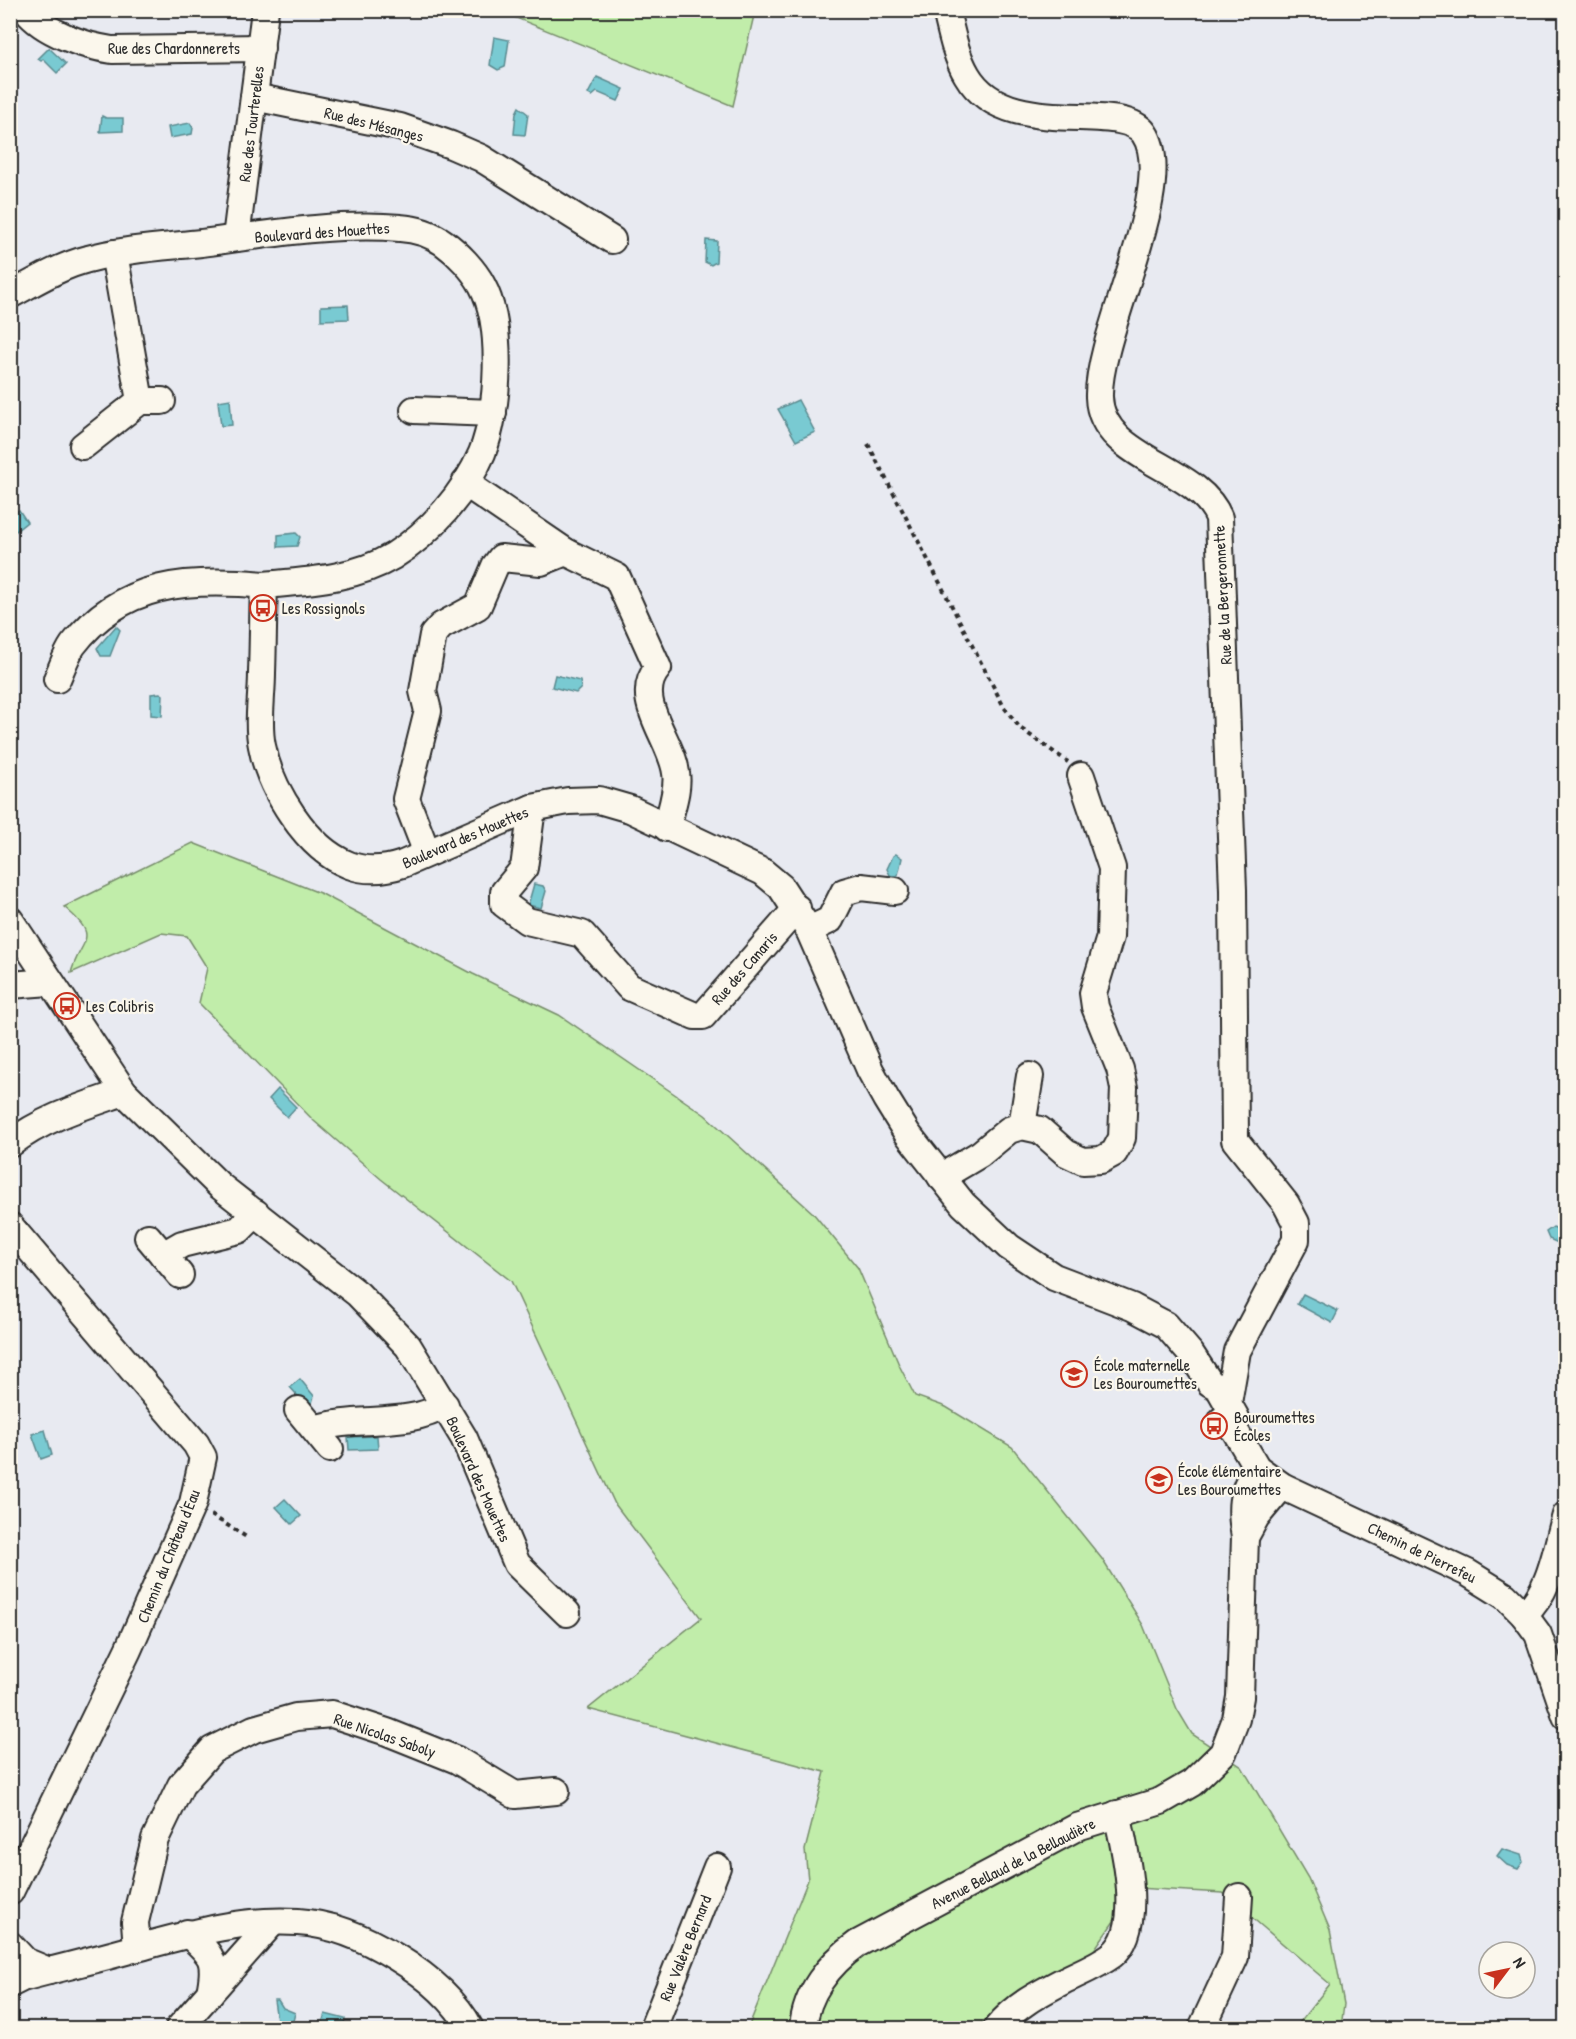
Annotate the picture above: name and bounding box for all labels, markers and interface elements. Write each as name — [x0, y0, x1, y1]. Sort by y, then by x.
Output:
street label: Rue des Chardonnerets — [108, 37, 240, 59]
street label: Rue des Tourterelles — [233, 65, 269, 183]
street label: Rue des Mésanges — [322, 101, 426, 147]
street label: Boulevard des Mouettes — [254, 216, 390, 248]
street label: Rue de la Bergeronnette — [1207, 524, 1237, 665]
bus stop icon: Les Rossignols — [248, 593, 278, 623]
place label: Les Rossignols — [282, 597, 365, 619]
street label: Boulevard des Mouettes — [399, 800, 531, 874]
street label: Rue des Canaris — [706, 927, 782, 1009]
bus stop icon: Les Colibris — [52, 991, 82, 1021]
place label: Les Colibris — [86, 995, 154, 1017]
place label: École maternelle Les Bouroumettes — [1094, 1354, 1197, 1394]
school or university icon: École maternelle Les Bouroumettes — [1059, 1359, 1089, 1389]
place label: Bouroumettes Écoles — [1234, 1406, 1315, 1446]
bus stop icon: Bouroumettes Écoles — [1199, 1411, 1229, 1441]
street label: Boulevard des Mouettes — [441, 1413, 517, 1545]
place label: École élémentaire Les Bouroumettes — [1178, 1460, 1282, 1500]
school or university icon: École élémentaire Les Bouroumettes — [1144, 1465, 1174, 1495]
street label: Chemin du Château d'Eau — [131, 1485, 205, 1626]
street label: Chemin de Pierrefeu — [1364, 1516, 1481, 1588]
street label: Rue Nicolas Saboly — [331, 1707, 439, 1763]
street label: Avenue Bellaud de la Bellaudière — [927, 1812, 1099, 1914]
street label: Rue Valère Bernard — [654, 1892, 716, 2004]
north arrow — [1477, 1940, 1537, 2000]
text: N — [1508, 1953, 1532, 1972]

